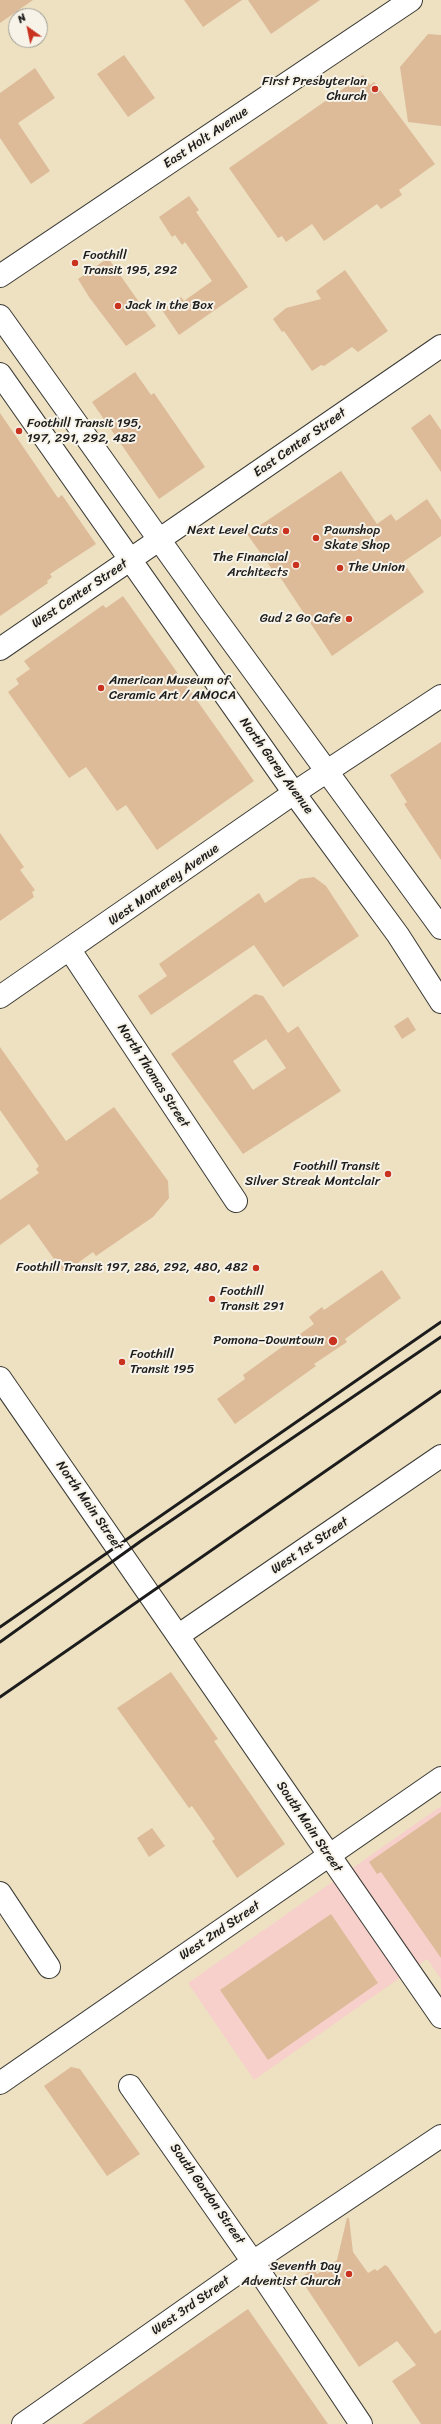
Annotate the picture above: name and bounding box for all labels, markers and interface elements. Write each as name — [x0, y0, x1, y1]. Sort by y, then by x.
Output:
north arrow — [8, 8, 48, 48]
text: N — [13, 8, 30, 28]
place label: First Presbyterian Church — [262, 74, 367, 105]
marker: First Presbyterian Church — [370, 84, 380, 94]
street label: East Holt Avenue — [161, 104, 251, 172]
place label: Foothill Transit 195, 292 — [83, 248, 177, 279]
marker: Foothill Transit 195, 292 — [70, 258, 80, 268]
place label: Jack in the Box — [126, 298, 213, 314]
marker: Jack in the Box — [113, 301, 123, 311]
street label: East Center Street — [251, 405, 349, 481]
place label: Foothill Transit 195, 197, 291, 292, 482 — [27, 416, 142, 447]
marker: Foothill Transit 195, 197, 291, 292, 482 — [14, 426, 24, 436]
place label: Next Level Cuts — [187, 523, 278, 539]
place label: Pawnshop Skate Shop — [324, 523, 390, 554]
marker: Next Level Cuts — [281, 526, 291, 536]
marker: Pawnshop Skate Shop — [311, 533, 321, 543]
place label: The Financial Architects — [212, 550, 288, 581]
street label: West Center Street — [29, 556, 131, 632]
marker: The Financial Architects — [291, 560, 301, 570]
place label: The Union — [348, 560, 405, 576]
marker: The Union — [335, 563, 345, 573]
place label: Gud 2 Go Cafe — [260, 611, 341, 627]
marker: Gud 2 Go Cafe — [344, 614, 354, 624]
place label: American Museum of Ceramic Art / AMOCA — [109, 673, 236, 704]
marker: American Museum of Ceramic Art / AMOCA — [96, 683, 106, 693]
street label: North Garey Avenue — [236, 715, 316, 817]
street label: West Monterey Avenue — [106, 841, 222, 929]
street label: North Thomas Street — [114, 1021, 192, 1131]
place label: Foothill Transit Silver Streak Montclair — [245, 1159, 380, 1190]
marker: Foothill Transit Silver Streak Montclair — [383, 1169, 393, 1179]
place label: Foothill Transit 197, 286, 292, 480, 482 — [16, 1260, 248, 1276]
marker: Foothill Transit 197, 286, 292, 480, 482 — [251, 1263, 261, 1273]
place label: Foothill Transit 291 — [220, 1284, 284, 1315]
marker: Foothill Transit 291 — [207, 1294, 217, 1304]
place label: Pomona–Downtown — [213, 1333, 324, 1349]
marker: Pomona–Downtown — [327, 1335, 339, 1347]
place label: Foothill Transit 195 — [130, 1347, 194, 1378]
marker: Foothill Transit 195 — [117, 1357, 127, 1367]
street label: North Main Street — [52, 1458, 126, 1554]
street label: West 1st Street — [268, 1514, 352, 1578]
street label: South Main Street — [273, 1778, 345, 1876]
street label: West 2nd Street — [177, 1898, 263, 1964]
street label: South Gordon Street — [166, 2141, 248, 2247]
place label: Seventh Day Adventist Church — [241, 2259, 341, 2290]
marker: Seventh Day Adventist Church — [344, 2269, 354, 2279]
street label: West 3rd Street — [149, 2273, 233, 2339]

